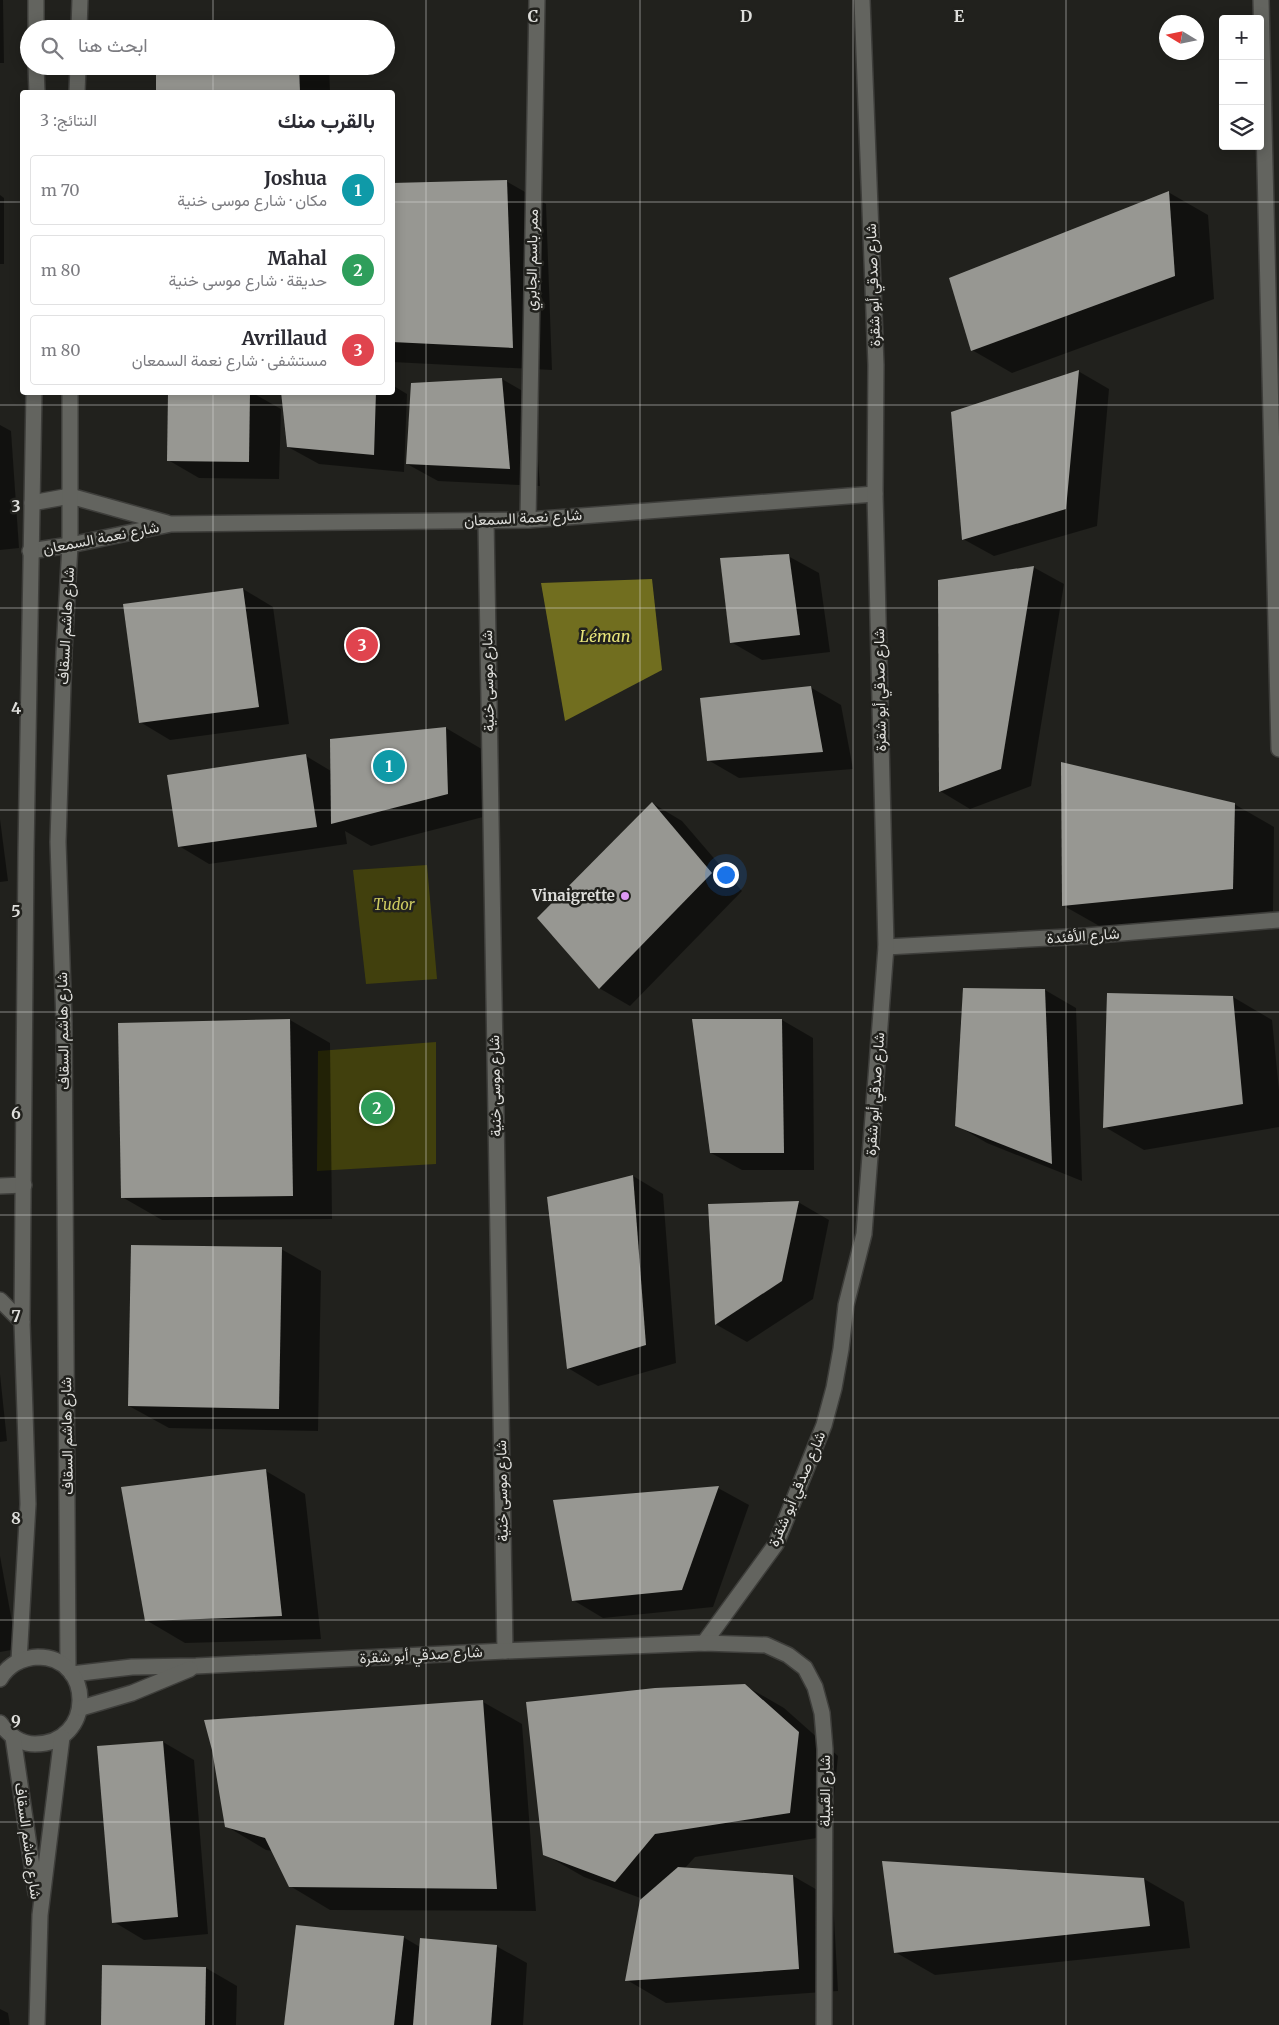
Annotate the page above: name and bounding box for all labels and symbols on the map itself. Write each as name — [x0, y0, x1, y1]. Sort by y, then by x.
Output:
text: C — [528, 6, 538, 26]
text: D — [740, 6, 752, 26]
text: E — [954, 6, 965, 26]
north arrow — [1159, 15, 1204, 60]
street label: ممر باسم الجابري — [521, 209, 546, 311]
street label: شارع صدقي أبو شقرة — [861, 223, 888, 347]
text: 3 — [11, 496, 21, 516]
street label: شارع نعمة السمعان — [463, 505, 583, 532]
street label: شارع نعمة السمعان — [41, 517, 161, 560]
street label: شارع هاشم السقاف — [53, 566, 80, 685]
pin: 3 — [346, 626, 378, 664]
water label: Léman — [580, 626, 631, 646]
street label: شارع صدقي أبو شقرة — [869, 628, 894, 752]
street label: شارع موسى خنية — [477, 630, 500, 732]
text: 4 — [11, 698, 21, 718]
pin: 1 — [373, 747, 405, 785]
your location — [713, 862, 739, 888]
place label: Vinaigrette — [531, 886, 615, 905]
marker: Vinaigrette — [619, 890, 631, 902]
park label: Tudor — [373, 895, 416, 914]
text: 5 — [11, 901, 21, 921]
street label: شارع الأفئدة — [1046, 923, 1120, 950]
street label: شارع هاشم السقاف — [52, 972, 75, 1090]
street label: شارع صدقي أبو شقرة — [861, 1032, 892, 1156]
street label: شارع موسى خنية — [484, 1035, 507, 1137]
pin: 2 — [361, 1089, 393, 1127]
text: 6 — [11, 1103, 21, 1123]
text: 7 — [11, 1306, 21, 1326]
street label: شارع هاشم السقاف — [56, 1377, 79, 1495]
street label: شارع صدقي أبو شقرة — [764, 1428, 833, 1551]
street label: شارع موسى خنية — [491, 1440, 514, 1542]
text: 8 — [11, 1508, 21, 1528]
street label: شارع صدقي أبو شقرة — [359, 1642, 483, 1671]
text: 9 — [11, 1711, 21, 1731]
street label: شارع القبيلة — [815, 1755, 836, 1827]
street label: شارع هاشم السقاف — [9, 1781, 46, 1901]

